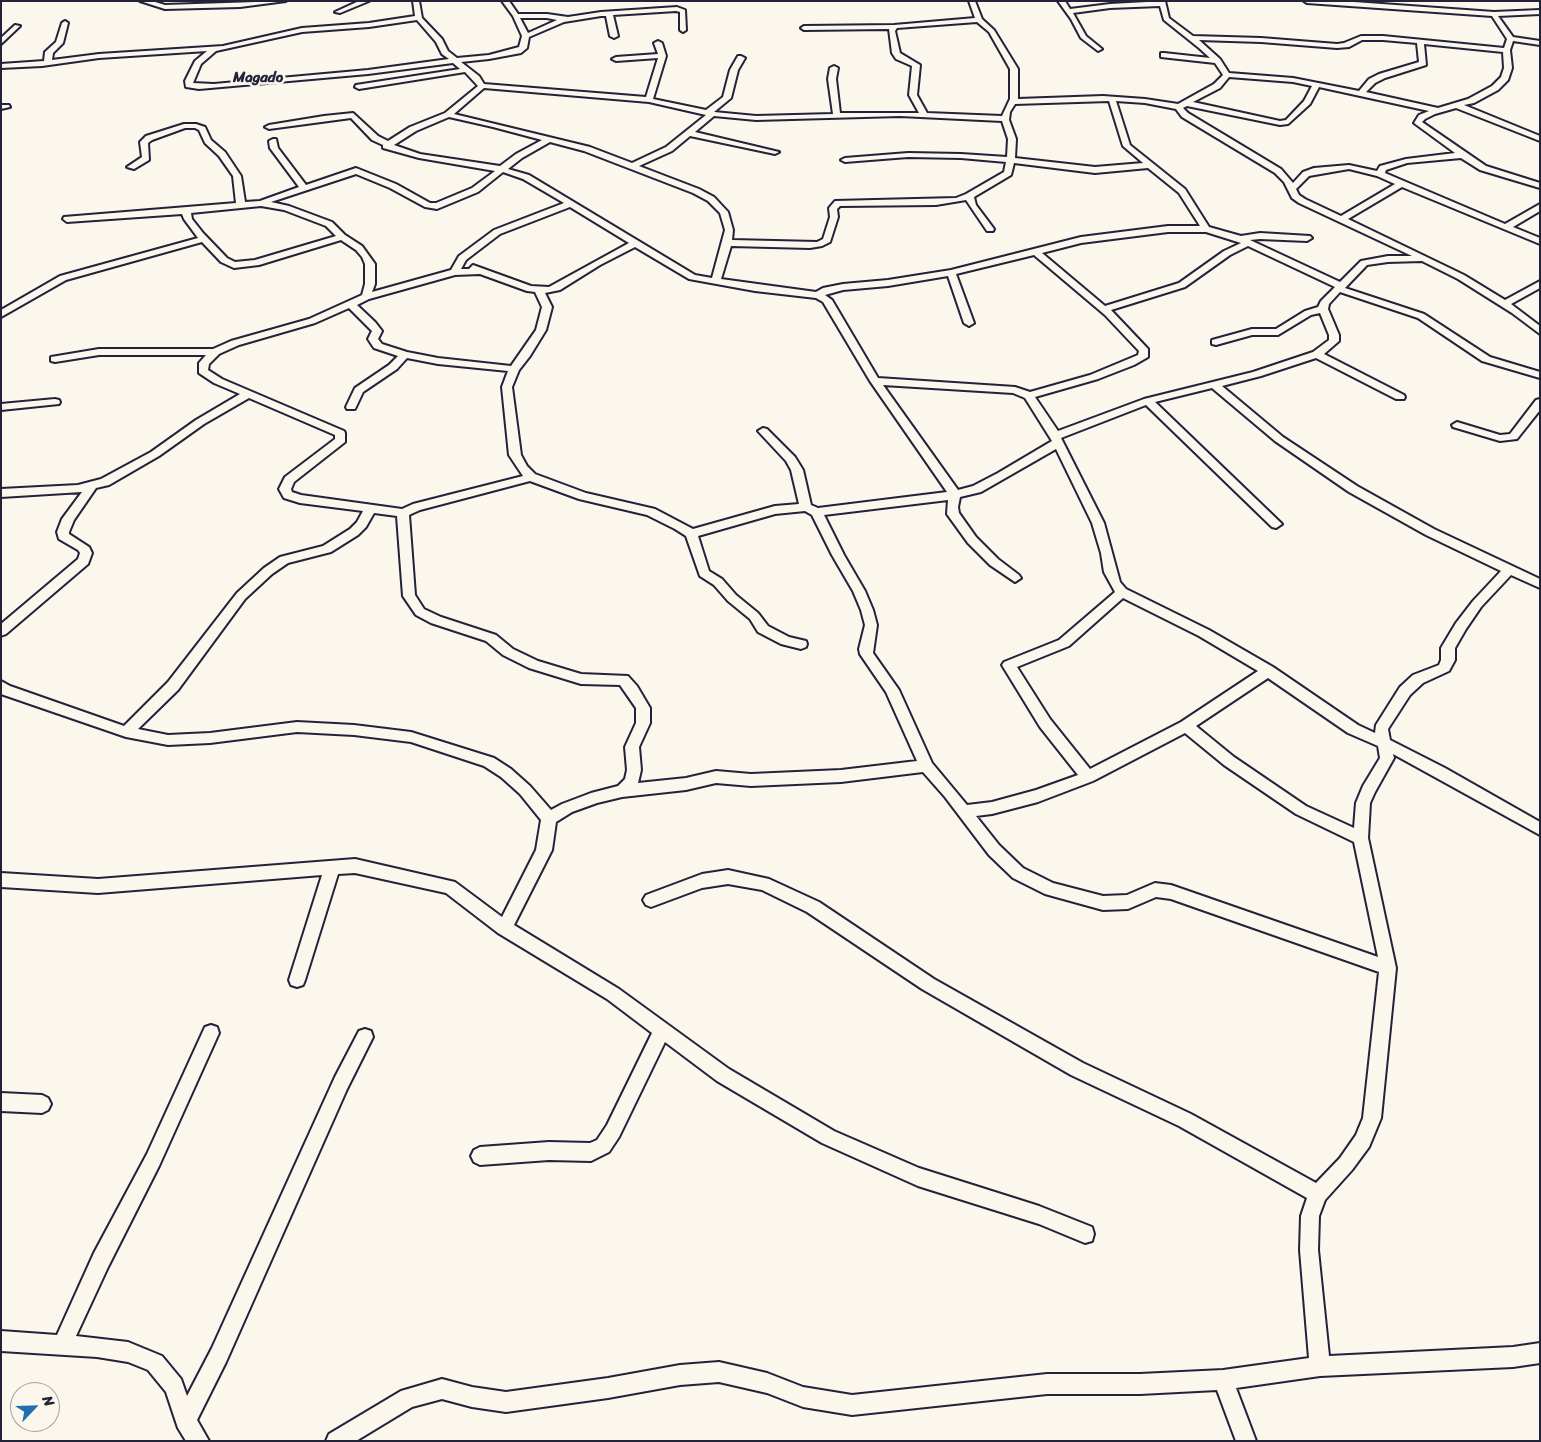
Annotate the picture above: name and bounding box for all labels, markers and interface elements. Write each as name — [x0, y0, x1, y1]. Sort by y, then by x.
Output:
district label: Magado — [233, 69, 283, 87]
north arrow — [10, 1382, 60, 1432]
text: N — [35, 1392, 62, 1411]

